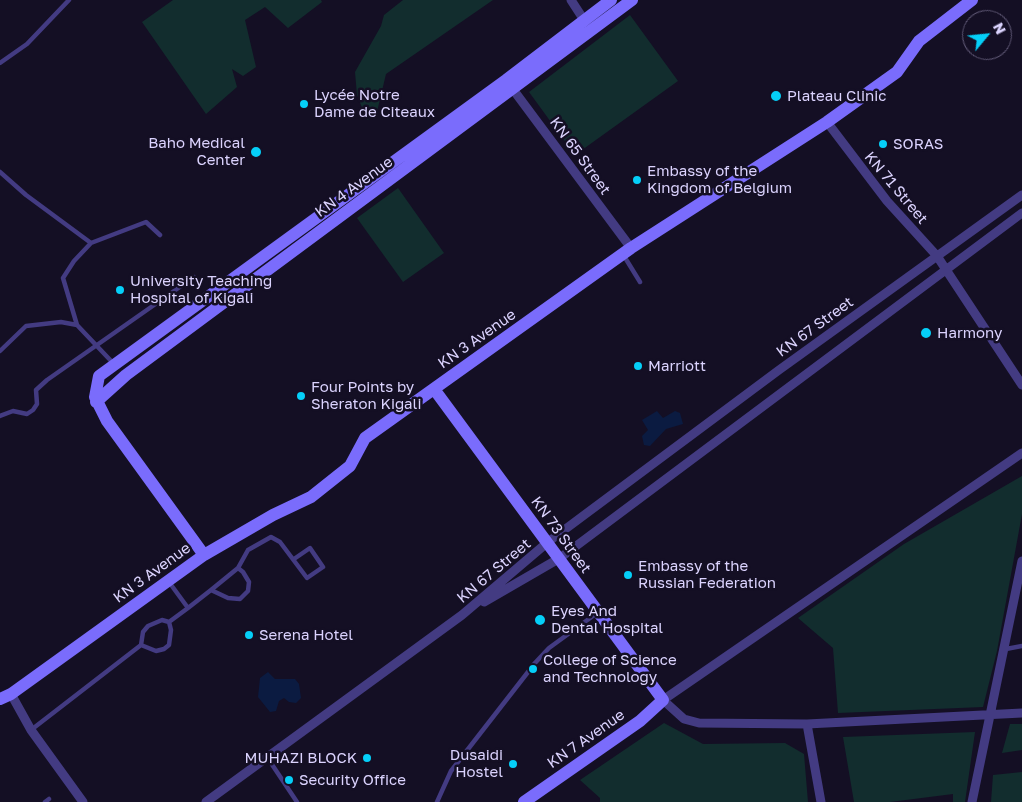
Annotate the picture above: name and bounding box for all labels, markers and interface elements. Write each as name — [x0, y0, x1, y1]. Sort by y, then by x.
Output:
north arrow — [962, 10, 1012, 60]
text: N — [990, 19, 1010, 37]
place label: Lycée Notre Dame de Citeaux — [314, 86, 435, 121]
place label: Plateau Clinic — [787, 87, 886, 105]
marker: Plateau Clinic — [769, 89, 783, 103]
marker: Lycée Notre Dame de Citeaux — [298, 98, 310, 110]
street label: KN 65 Street — [546, 114, 614, 198]
place label: Baho Medical Center — [148, 134, 245, 169]
place label: SORAS — [893, 135, 943, 153]
marker: SORAS — [877, 138, 889, 150]
marker: Baho Medical Center — [249, 145, 263, 159]
street label: KN 71 Street — [861, 148, 931, 228]
street label: KN 4 Avenue — [312, 153, 396, 221]
place label: Embassy of the Kingdom of Belgium — [647, 162, 792, 197]
marker: Embassy of the Kingdom of Belgium — [631, 174, 643, 186]
place label: University Teaching Hospital of Kigali — [130, 272, 272, 307]
marker: University Teaching Hospital of Kigali — [114, 284, 126, 296]
street label: KN 67 Street — [773, 293, 857, 361]
street label: KN 3 Avenue — [435, 306, 519, 372]
place label: Harmony — [937, 324, 1002, 342]
marker: Harmony — [919, 326, 933, 340]
place label: Marriott — [648, 357, 706, 375]
marker: Marriott — [632, 360, 644, 372]
place label: Four Points by Sheraton Kigali — [311, 378, 421, 413]
marker: Four Points by Sheraton Kigali — [295, 390, 307, 402]
street label: KN 73 Street — [527, 493, 595, 577]
street label: KN 67 Street — [453, 535, 535, 607]
street label: KN 3 Avenue — [110, 539, 194, 607]
place label: Embassy of the Russian Federation — [638, 557, 776, 592]
marker: Embassy of the Russian Federation — [622, 569, 634, 581]
place label: Eyes And Dental Hospital — [551, 602, 663, 637]
marker: Eyes And Dental Hospital — [533, 613, 547, 627]
place label: Serena Hotel — [259, 626, 353, 644]
marker: Serena Hotel — [243, 629, 255, 641]
place label: College of Science and Technology — [543, 651, 677, 686]
marker: College of Science and Technology — [527, 663, 539, 675]
street label: KN 7 Avenue — [544, 706, 628, 772]
place label: Dusaidi Hostel — [450, 746, 503, 781]
place label: MUHAZI BLOCK — [245, 749, 357, 767]
marker: MUHAZI BLOCK — [361, 752, 373, 764]
marker: Dusaidi Hostel — [507, 758, 519, 770]
place label: Security Office — [299, 771, 406, 789]
marker: Security Office — [283, 774, 295, 786]

